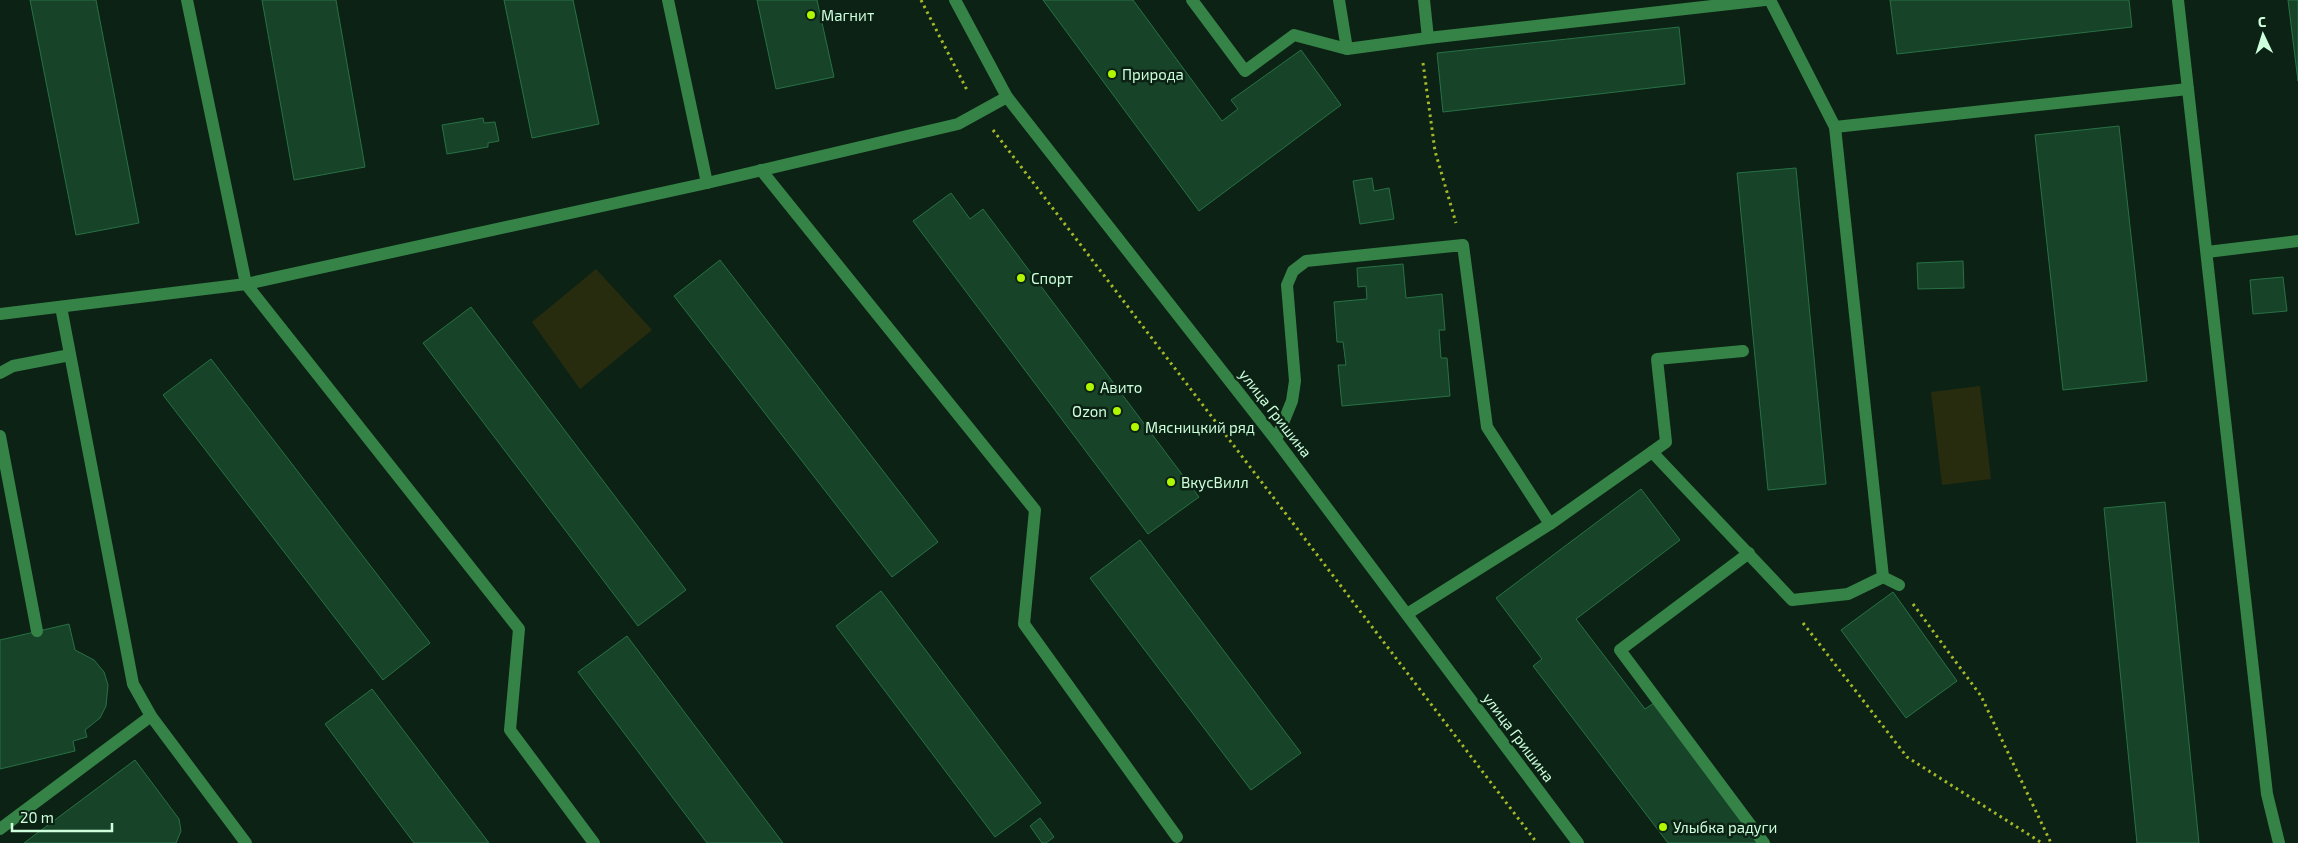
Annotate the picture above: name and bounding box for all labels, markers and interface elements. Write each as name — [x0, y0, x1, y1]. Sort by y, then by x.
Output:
place label: Магнит — [821, 6, 874, 24]
marker: Магнит — [805, 9, 817, 21]
north arrow — [2238, 10, 2288, 60]
text: С — [2257, 13, 2267, 30]
place label: Природа — [1122, 65, 1184, 83]
marker: Природа — [1106, 68, 1118, 80]
place label: Спорт — [1031, 269, 1073, 287]
marker: Спорт — [1015, 272, 1027, 284]
street label: улица Гришина — [1235, 365, 1316, 461]
place label: Авито — [1100, 378, 1142, 396]
marker: Авито — [1084, 381, 1096, 393]
place label: Ozon — [1072, 402, 1107, 420]
marker: Ozon — [1111, 405, 1123, 417]
place label: Мясницкий ряд — [1145, 418, 1255, 436]
marker: Мясницкий ряд — [1129, 421, 1141, 433]
place label: ВкусВилл — [1181, 473, 1249, 492]
marker: ВкусВилл — [1165, 476, 1177, 488]
street label: улица Гришина — [1479, 689, 1558, 786]
scale bar — [12, 800, 112, 832]
text: 20 m — [20, 808, 54, 826]
place label: Улыбка радуги — [1673, 818, 1777, 837]
marker: Улыбка радуги — [1657, 821, 1669, 833]

